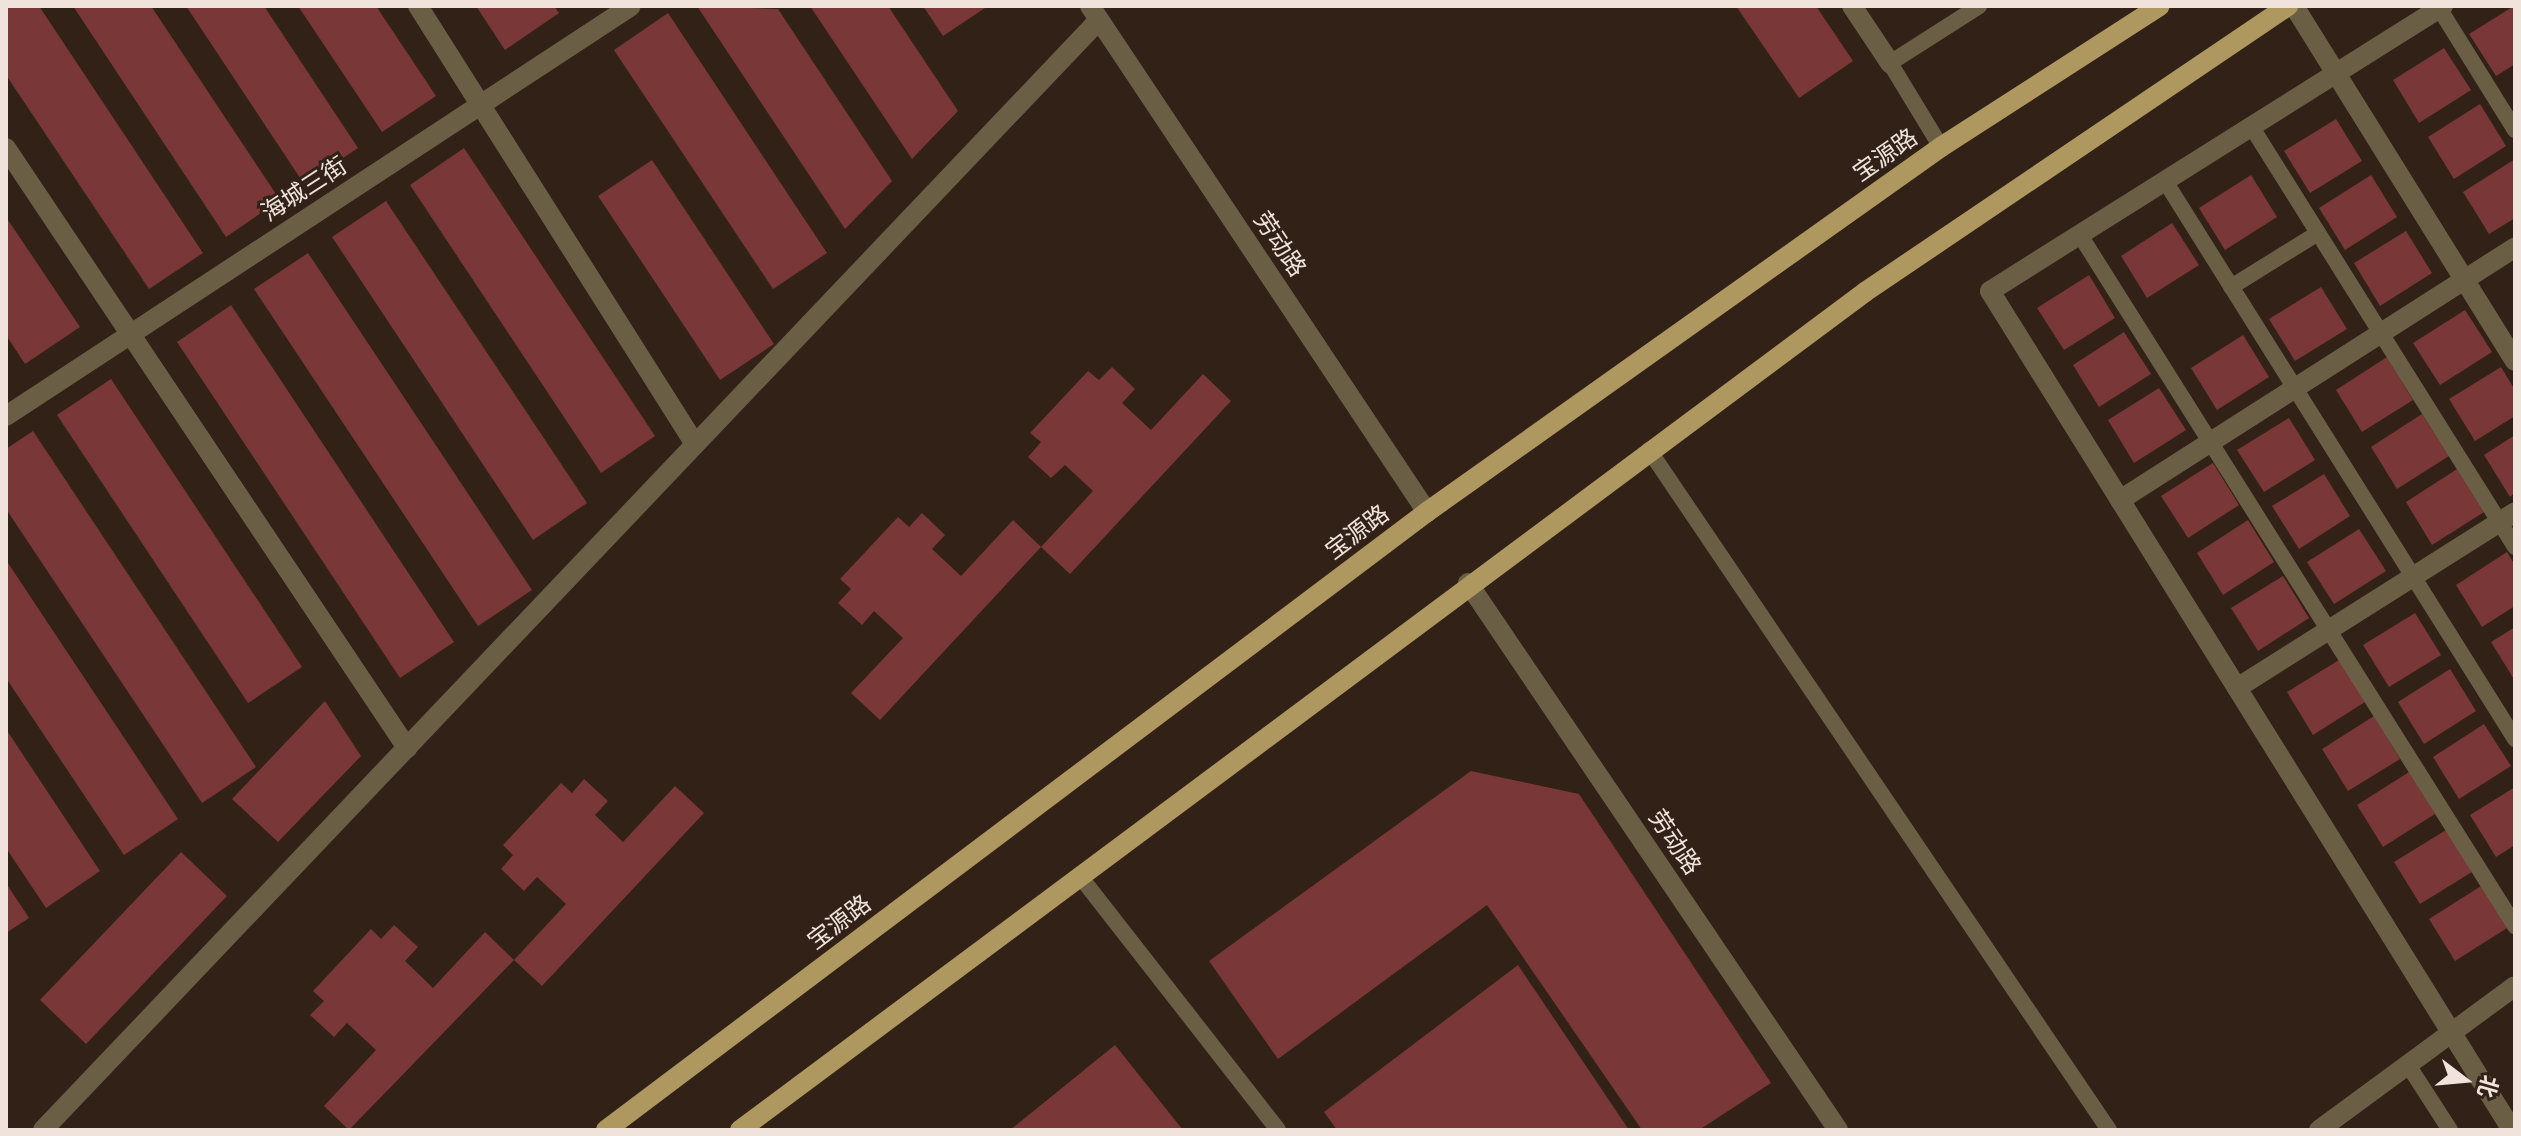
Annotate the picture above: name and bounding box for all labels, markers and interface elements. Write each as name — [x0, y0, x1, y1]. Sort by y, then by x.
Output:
street label: 宝源路 — [1847, 123, 1923, 187]
street label: 海城三街 — [256, 151, 352, 227]
street label: 劳动路 — [1248, 206, 1312, 282]
street label: 宝源路 — [1320, 499, 1394, 565]
street label: 劳动路 — [1643, 804, 1707, 880]
street label: 宝源路 — [802, 889, 876, 955]
north arrow — [2425, 1040, 2505, 1120]
text: 北 — [2474, 1073, 2504, 1101]

